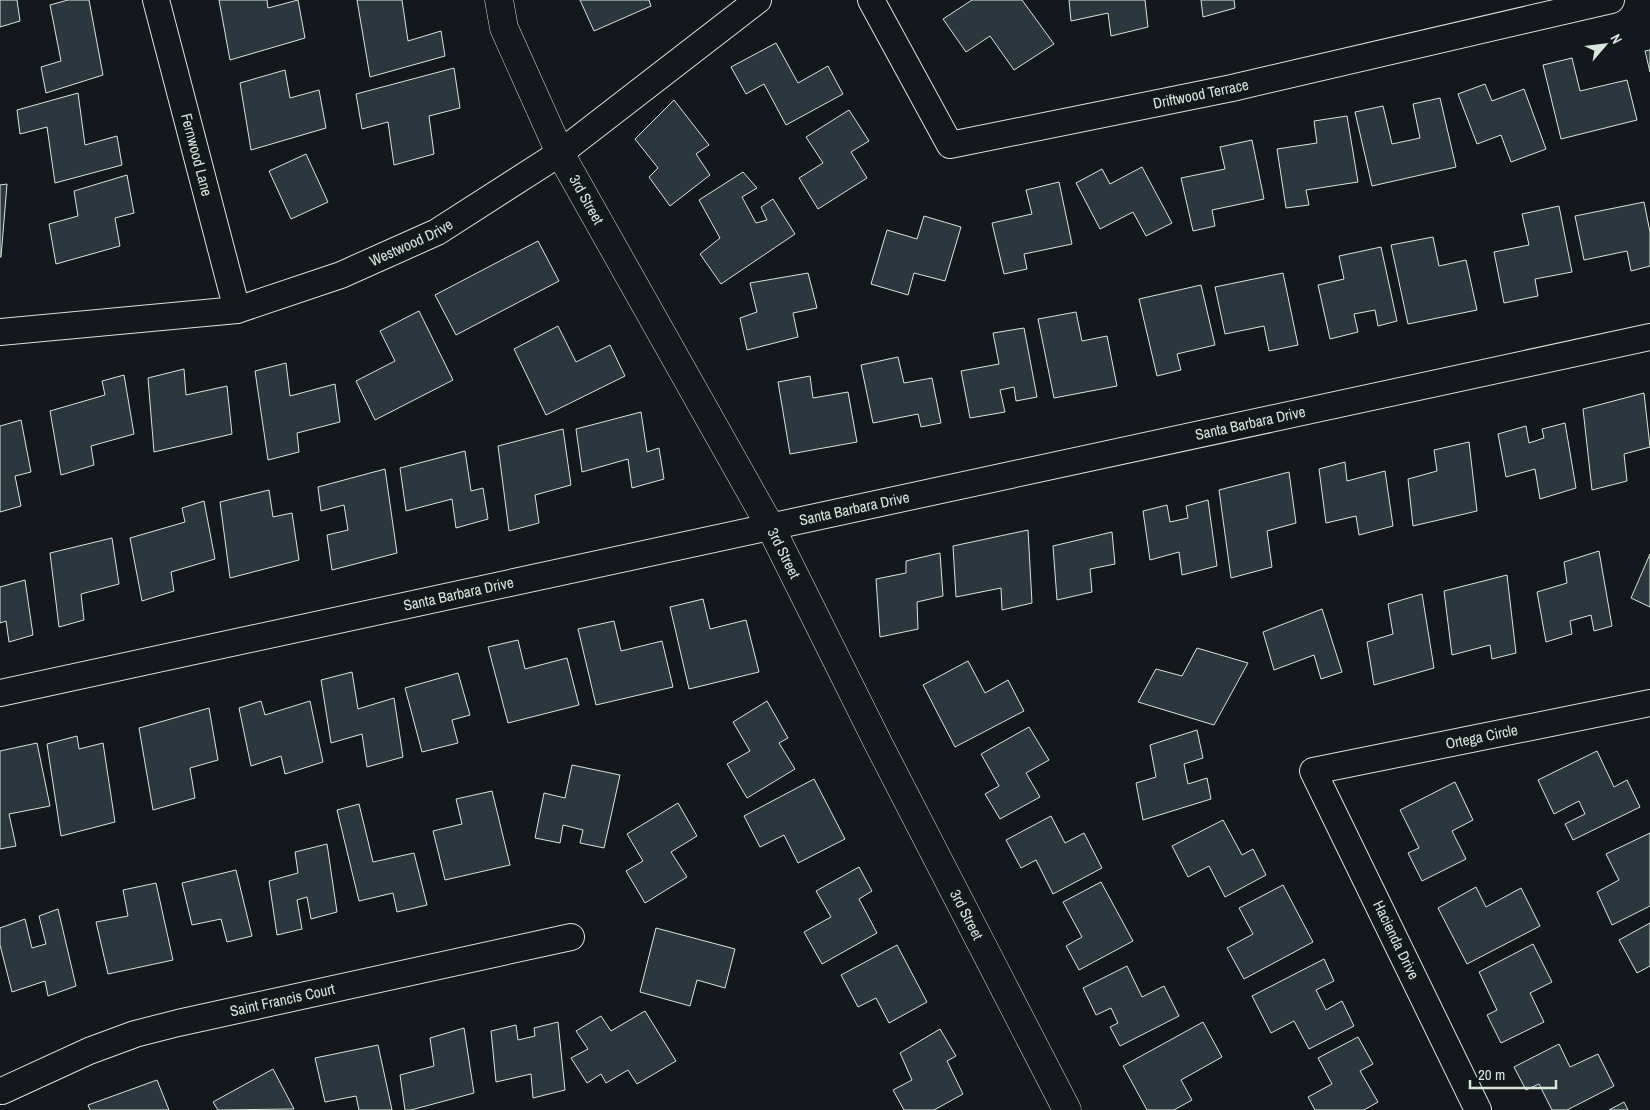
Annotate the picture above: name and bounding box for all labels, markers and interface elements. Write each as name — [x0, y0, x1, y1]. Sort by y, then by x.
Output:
north arrow — [1580, 20, 1630, 70]
text: N — [1607, 31, 1626, 47]
street label: Driftwood Terrace — [1151, 73, 1251, 114]
street label: Fernwood Lane — [176, 111, 218, 199]
street label: 3rd Street — [564, 171, 609, 229]
street label: Westwood Drive — [366, 213, 457, 271]
street label: Santa Barbara Drive — [1193, 401, 1307, 445]
street label: Santa Barbara Drive — [797, 486, 911, 530]
street label: 3rd Street — [763, 524, 806, 583]
street label: Santa Barbara Drive — [401, 571, 516, 616]
street label: Ortega Circle — [1444, 719, 1520, 754]
street label: 3rd Street — [945, 886, 989, 944]
street label: Hacienda Drive — [1368, 897, 1425, 983]
street label: Saint Francis Court — [228, 978, 337, 1021]
scale bar — [1470, 1058, 1556, 1090]
text: 20 m — [1478, 1064, 1505, 1085]

